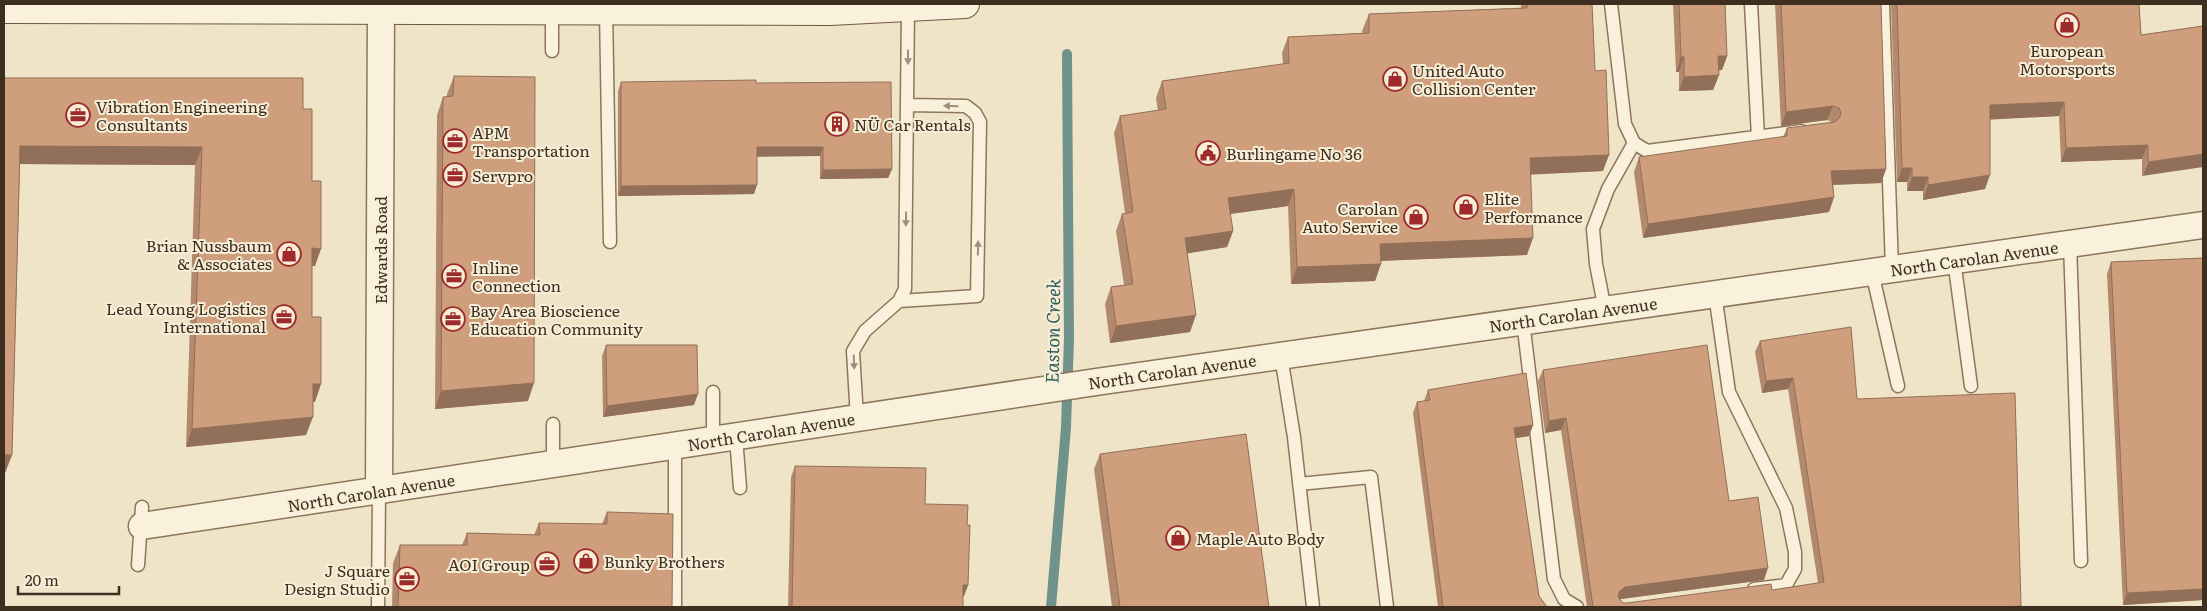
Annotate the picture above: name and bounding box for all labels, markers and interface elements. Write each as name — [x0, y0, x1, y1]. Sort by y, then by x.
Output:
shop icon: European Motorsports — [2054, 12, 2080, 38]
place label: European Motorsports — [2019, 38, 2115, 80]
one-way arrow — [904, 49, 912, 65]
place label: United Auto Collision Center — [1412, 58, 1536, 100]
shop icon: United Auto Collision Center — [1382, 66, 1408, 92]
place label: Vibration Engineering Consultants — [96, 94, 267, 136]
office icon: Vibration Engineering Consultants — [65, 102, 91, 128]
one-way arrow — [943, 102, 959, 110]
building icon: NÜ Car Rentals — [824, 111, 850, 137]
place label: NÜ Car Rentals — [854, 112, 971, 136]
place label: APM Transportation — [472, 120, 590, 162]
office icon: APM Transportation — [442, 128, 468, 154]
public building icon: Burlingame No 36 — [1195, 140, 1221, 166]
place label: Burlingame No 36 — [1226, 141, 1362, 165]
office icon: Servpro — [442, 162, 468, 188]
place label: Servpro — [472, 163, 533, 187]
place label: Elite Performance — [1484, 186, 1583, 228]
shop icon: Elite Performance — [1453, 194, 1479, 220]
street label: Edwards Road — [368, 196, 392, 304]
place label: Carolan Auto Service — [1302, 196, 1398, 238]
shop icon: Carolan Auto Service — [1403, 204, 1429, 230]
one-way arrow — [902, 211, 910, 227]
place label: Brian Nussbaum & Associates — [146, 233, 272, 275]
street label: North Carolan Avenue — [1888, 234, 2060, 282]
one-way arrow — [974, 239, 982, 255]
shop icon: Brian Nussbaum & Associates — [276, 241, 302, 267]
place label: Inline Connection — [472, 255, 562, 297]
office icon: Inline Connection — [441, 263, 467, 289]
water label: Easton Creek — [1038, 278, 1066, 384]
street label: North Carolan Avenue — [1487, 290, 1659, 338]
place label: Lead Young Logistics International — [106, 296, 266, 338]
place label: Bay Area Bioscience Education Community — [470, 298, 644, 340]
office icon: Lead Young Logistics International — [271, 304, 297, 330]
office icon: Bay Area Bioscience Education Community — [440, 306, 466, 332]
street label: North Carolan Avenue — [1086, 347, 1258, 395]
one-way arrow — [850, 354, 858, 370]
street label: North Carolan Avenue — [685, 406, 857, 456]
street label: North Carolan Avenue — [285, 467, 457, 517]
shop icon: Maple Auto Body — [1165, 525, 1191, 551]
place label: Maple Auto Body — [1196, 526, 1325, 550]
shop icon: Bunky Brothers — [573, 548, 599, 574]
place label: Bunky Brothers — [604, 549, 724, 573]
office icon: AOI Group — [534, 551, 560, 577]
place label: AOI Group — [448, 552, 530, 576]
place label: J Square Design Studio — [284, 558, 390, 600]
scale bar — [18, 564, 119, 596]
office icon: J Square Design Studio — [394, 566, 420, 592]
text: 20 m — [25, 568, 59, 591]

